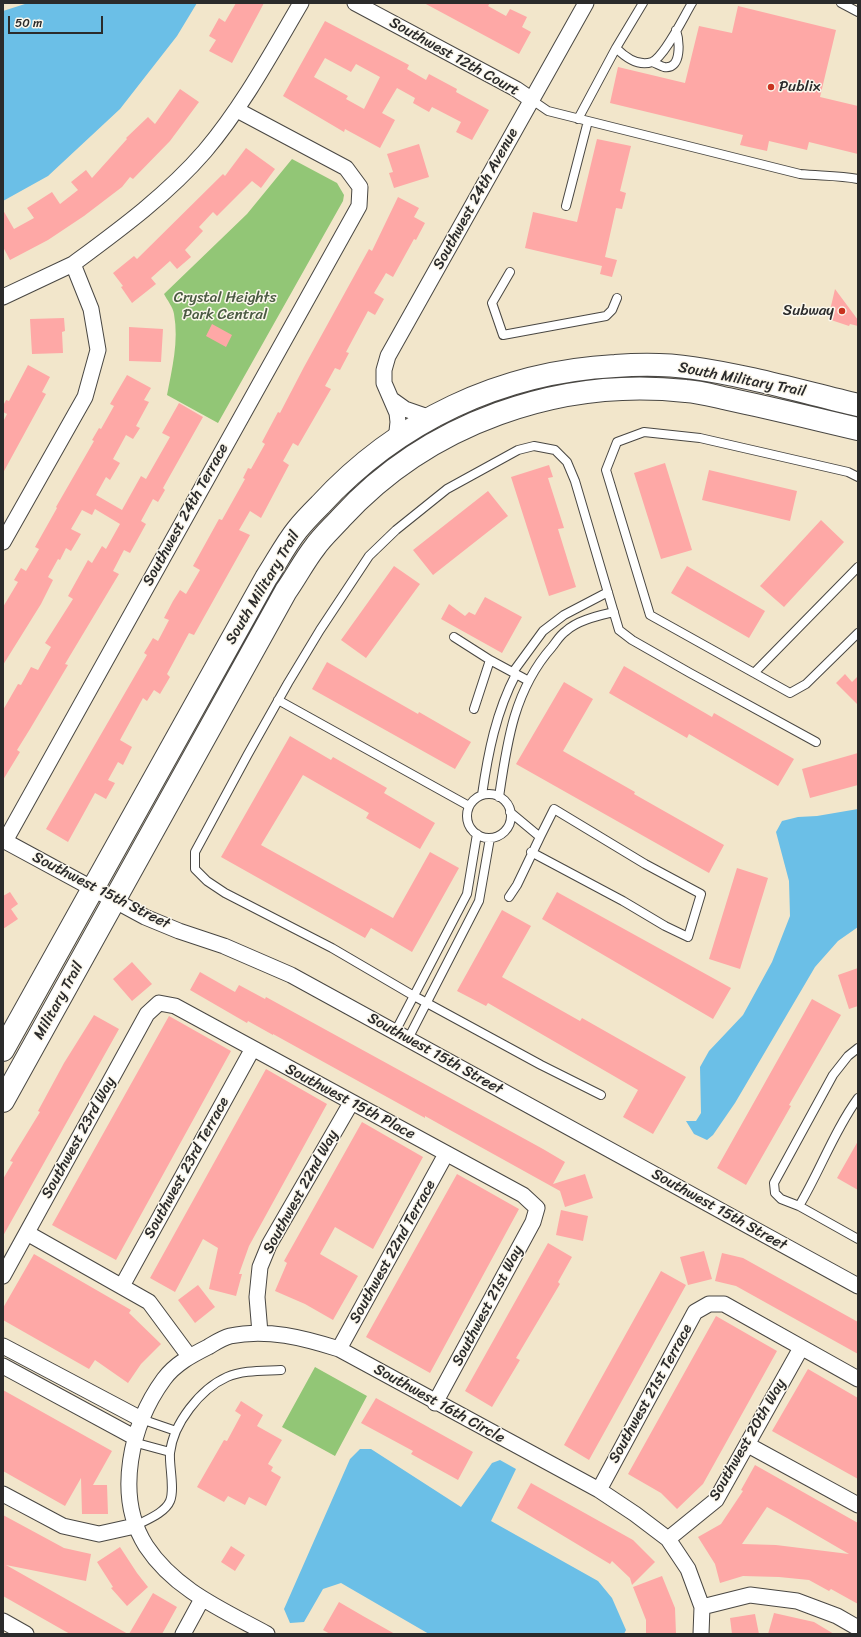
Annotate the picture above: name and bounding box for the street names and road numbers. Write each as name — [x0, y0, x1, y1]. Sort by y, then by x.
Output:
street label: Southwest 12th Court — [386, 14, 522, 100]
street label: Southwest 24th Avenue — [430, 125, 522, 273]
street label: South Military Trail — [677, 359, 807, 401]
street label: Southwest 24th Terrace — [139, 441, 233, 589]
street label: South Military Trail — [222, 528, 304, 648]
street label: Southwest 15th Street — [29, 848, 173, 934]
street label: Military Trail — [30, 959, 88, 1043]
street label: Southwest 15th Street — [364, 1009, 506, 1099]
street label: Southwest 15th Place — [282, 1060, 418, 1144]
street label: Southwest 23rd Way — [38, 1074, 120, 1202]
street label: Southwest 23rd Terrace — [141, 1094, 233, 1242]
street label: Southwest 22nd Way — [260, 1127, 342, 1257]
street label: Southwest 15th Street — [648, 1165, 790, 1255]
street label: Southwest 22nd Terrace — [346, 1177, 440, 1327]
street label: Southwest 21st Way — [449, 1243, 527, 1369]
street label: Southwest 21st Terrace — [605, 1321, 697, 1467]
street label: Southwest 16th Circle — [370, 1361, 508, 1447]
street label: Southwest 20th Way — [706, 1376, 790, 1504]

